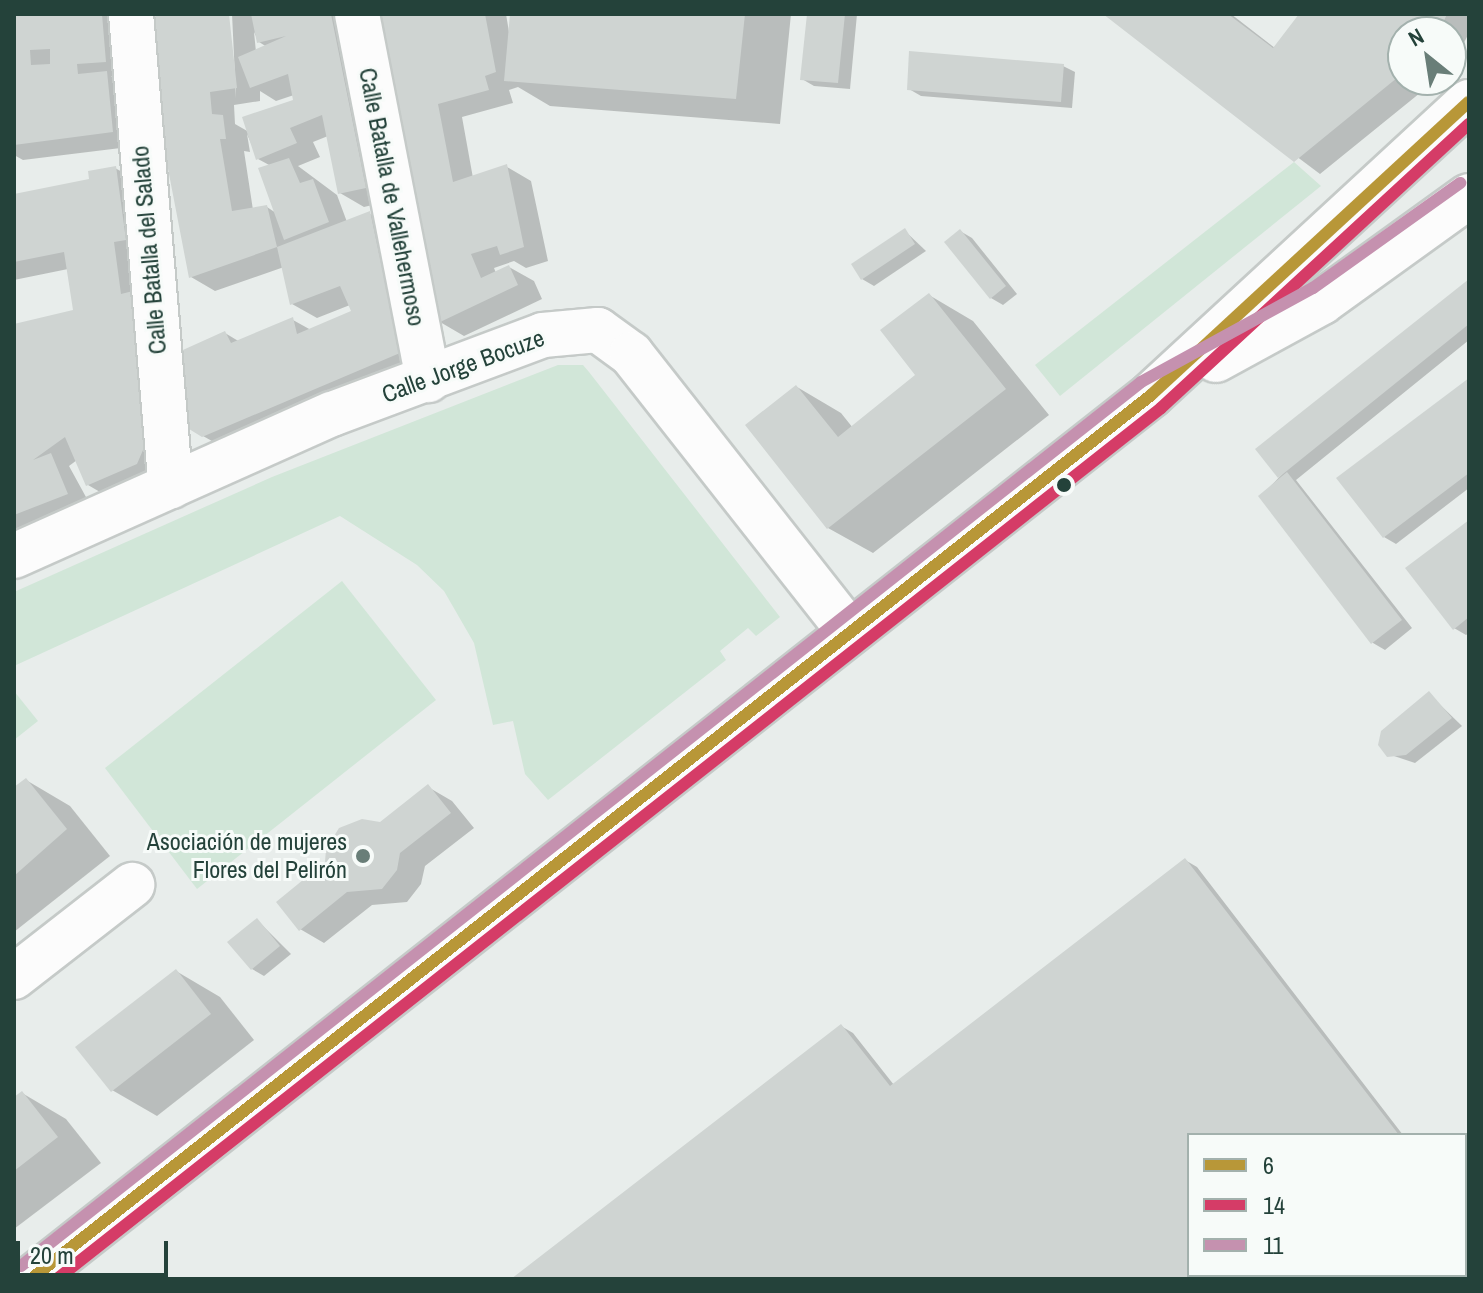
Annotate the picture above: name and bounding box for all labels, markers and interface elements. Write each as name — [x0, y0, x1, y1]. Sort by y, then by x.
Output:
north arrow — [1387, 16, 1467, 96]
text: N — [1403, 21, 1429, 53]
street label: Calle Batalla de Vallehermoso — [353, 66, 431, 328]
street label: Calle Batalla del Salado — [126, 145, 172, 355]
street label: Calle Jorge Bocuze — [378, 323, 548, 409]
unlabelled marker — [1056, 477, 1072, 493]
place label: Asociación de mujeres Flores del Pelirón — [147, 828, 347, 884]
marker: Asociación de mujeres Flores del Pelirón — [354, 847, 372, 865]
legend — [1187, 1133, 1467, 1277]
text: 6 — [1263, 1149, 1274, 1181]
text: 14 — [1263, 1189, 1285, 1221]
scale bar — [20, 1225, 172, 1275]
text: 11 — [1263, 1229, 1283, 1261]
text: 20 m — [30, 1239, 74, 1271]

